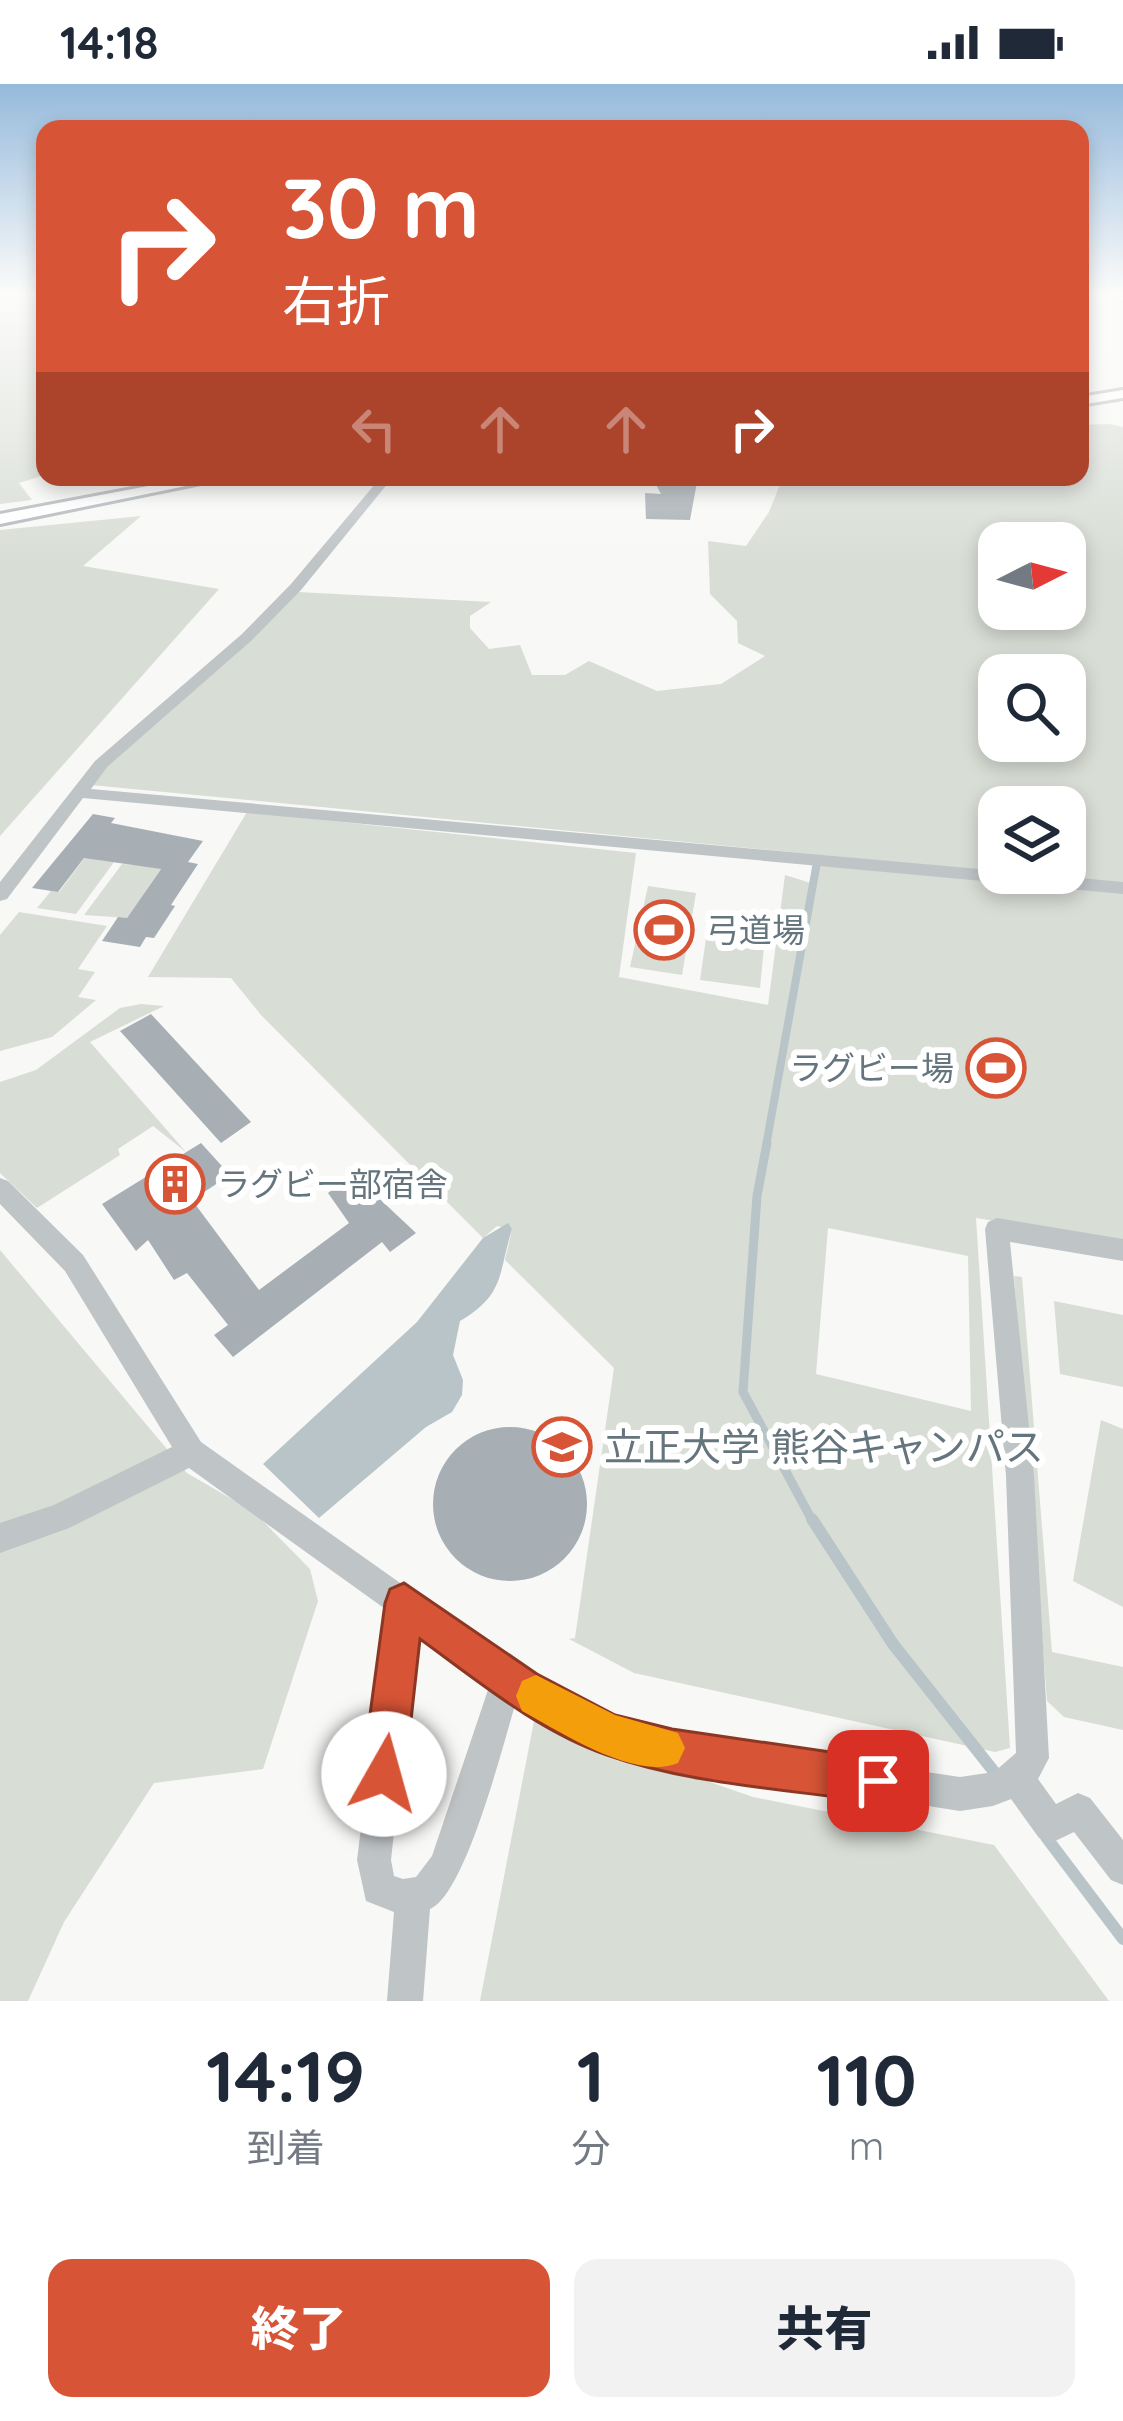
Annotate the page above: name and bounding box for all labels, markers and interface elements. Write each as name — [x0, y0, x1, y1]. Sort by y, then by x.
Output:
text: 14:18 — [60, 14, 158, 70]
text: 30 m — [282, 154, 480, 259]
icon: right — [84, 168, 240, 324]
text: 右折 — [282, 267, 390, 335]
icon: left — [341, 396, 407, 462]
icon: ahead — [467, 396, 533, 462]
icon: ahead — [593, 396, 659, 462]
icon: right — [719, 396, 785, 462]
north arrow — [978, 522, 1086, 630]
map controls — [978, 522, 1086, 894]
button: search — [978, 654, 1086, 762]
button: layers — [978, 786, 1086, 894]
sports icon: 弓道場 — [633, 899, 695, 961]
place label: 弓道場 — [706, 909, 805, 950]
sports icon: ラグビー場 — [965, 1037, 1027, 1099]
place label: ラグビー場 — [789, 1047, 954, 1088]
building icon: ラグビー部宿舎 — [144, 1153, 206, 1215]
place label: ラグビー部宿舎 — [217, 1163, 448, 1204]
school or university icon: 立正大学 熊谷キャンパス — [531, 1416, 593, 1478]
place label: 立正大学 熊谷キャンパス — [604, 1422, 1044, 1471]
position arrow — [321, 1711, 447, 1837]
pin — [827, 1730, 929, 1832]
icon: arrive — [845, 1748, 911, 1814]
text: 14:19 — [206, 2030, 365, 2120]
text: 1 — [577, 2030, 605, 2120]
text: 110 — [817, 2034, 917, 2124]
text: m — [849, 2121, 884, 2170]
text: 到着 — [247, 2123, 325, 2172]
text: 分 — [571, 2123, 610, 2172]
button: 終了 — [48, 2259, 550, 2397]
button: 共有 — [574, 2259, 1075, 2397]

